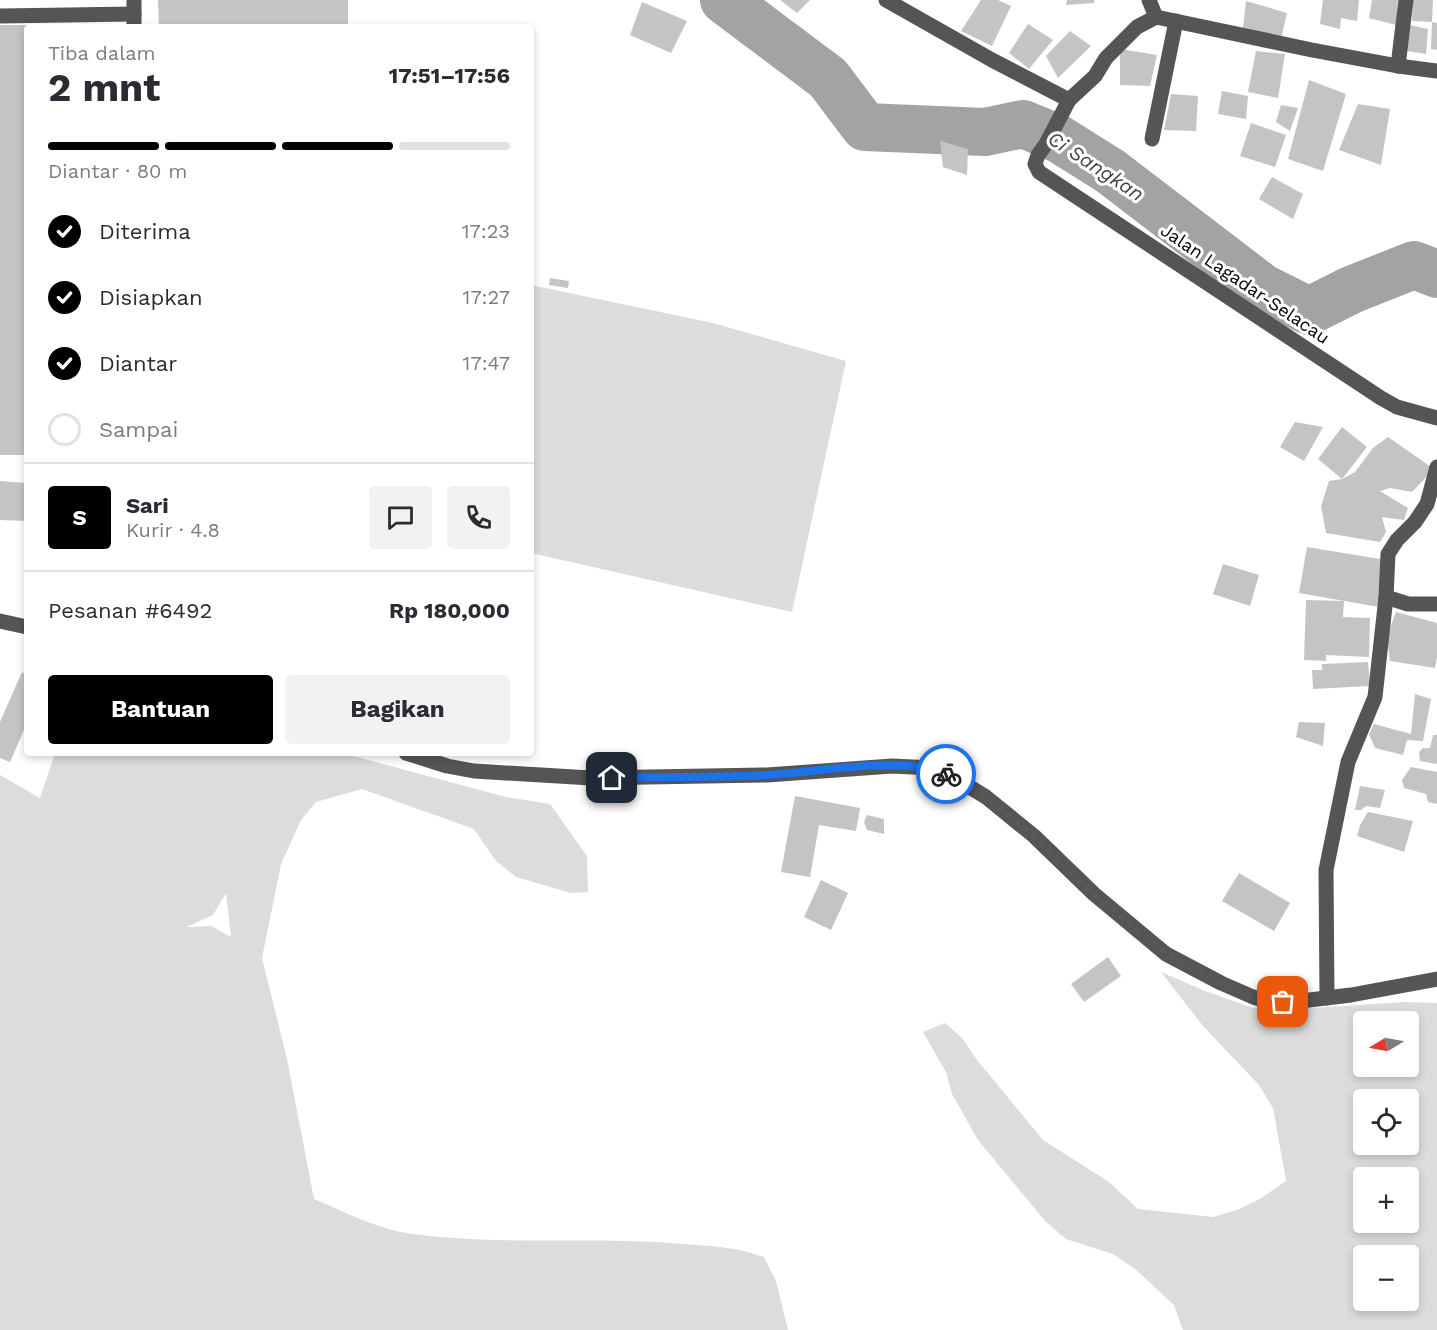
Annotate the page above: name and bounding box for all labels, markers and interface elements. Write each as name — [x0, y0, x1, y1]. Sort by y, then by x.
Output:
text: Tiba dalam — [48, 41, 156, 65]
text: 17:51–17:56 — [389, 63, 510, 88]
text: 2 mnt — [48, 65, 160, 110]
water label: Ci Sangkan — [1044, 126, 1148, 206]
text: Diantar · 80 m — [48, 159, 187, 183]
icon: check — [48, 215, 81, 248]
text: Diterima — [99, 219, 191, 244]
text: 17:23 — [462, 219, 510, 243]
street label: Jalan Lagadar-Selacau — [1157, 219, 1334, 348]
icon: check — [48, 281, 81, 314]
text: Disiapkan — [99, 285, 203, 310]
text: 17:27 — [463, 285, 510, 309]
icon: check — [48, 347, 81, 380]
text: Diantar — [99, 351, 177, 376]
text: 17:47 — [463, 351, 510, 375]
text: Sampai — [99, 417, 178, 442]
button: chat — [369, 486, 432, 549]
button: phone — [447, 486, 510, 549]
text: Sari — [126, 493, 169, 518]
text: S — [72, 505, 87, 530]
text: Kurir · 4.8 — [126, 518, 220, 542]
text: Pesanan #6492 — [48, 598, 212, 623]
text: Rp 180,000 — [389, 598, 510, 623]
button: Bantuan — [48, 675, 273, 744]
button: Bagikan — [285, 675, 510, 744]
courier — [916, 744, 976, 804]
pin — [586, 752, 637, 803]
icon: bike — [930, 758, 963, 791]
icon: home — [595, 761, 628, 794]
pin — [1257, 976, 1308, 1027]
icon: bag — [1266, 985, 1299, 1018]
north arrow — [1353, 1011, 1419, 1077]
map controls — [1353, 1011, 1419, 1311]
button: locate — [1353, 1089, 1419, 1155]
button: + — [1353, 1167, 1419, 1233]
button: − — [1353, 1245, 1419, 1311]

